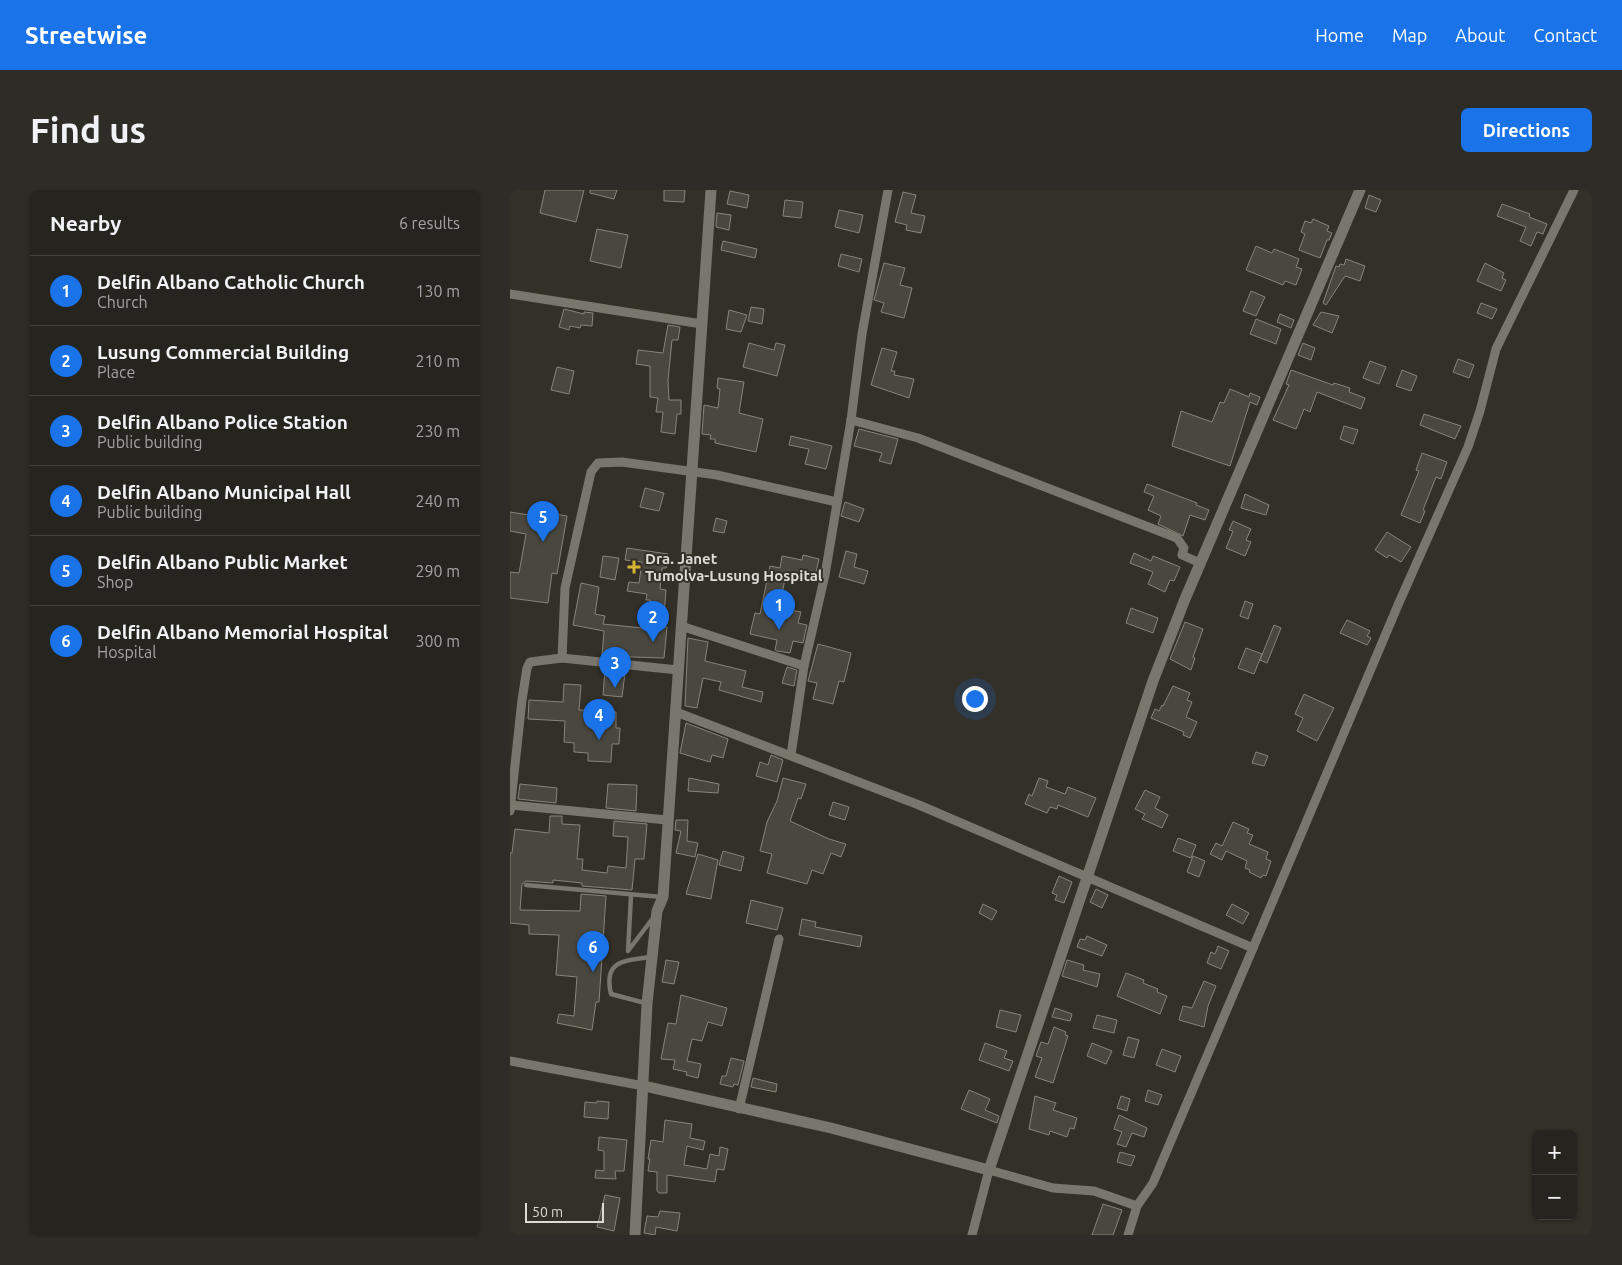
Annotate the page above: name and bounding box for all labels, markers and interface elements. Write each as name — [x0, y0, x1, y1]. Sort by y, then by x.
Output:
text: Streetwise — [25, 22, 147, 49]
text: Home — [1315, 25, 1364, 45]
text: Map — [1392, 25, 1427, 45]
text: About — [1455, 25, 1505, 45]
text: Contact — [1533, 25, 1597, 45]
button: Directions — [1461, 108, 1592, 152]
text: Find us — [30, 110, 146, 150]
text: Nearby — [50, 211, 121, 235]
text: 6 results — [399, 214, 460, 232]
text: Delfin Albano Catholic Church — [97, 271, 365, 293]
text: 1 — [61, 282, 71, 300]
text: 130 m — [415, 282, 460, 300]
text: Church — [97, 293, 148, 311]
text: Lusung Commercial Building — [97, 341, 349, 363]
text: 2 — [61, 352, 71, 370]
text: 210 m — [415, 352, 460, 370]
text: Place — [97, 363, 135, 381]
text: Delfin Albano Police Station — [97, 411, 348, 433]
text: 3 — [61, 422, 71, 440]
text: 230 m — [415, 422, 460, 440]
text: Public building — [97, 433, 202, 451]
text: Delfin Albano Municipal Hall — [97, 481, 351, 503]
text: 4 — [61, 492, 71, 510]
text: 240 m — [415, 492, 460, 510]
pin: 5 — [527, 501, 559, 542]
text: Public building — [97, 503, 202, 521]
place label: Dra. Janet Tumolva-Lusung Hospital — [645, 550, 823, 584]
text: Delfin Albano Public Market — [97, 551, 348, 573]
marker: Dra. Janet Tumolva-Lusung Hospital — [627, 560, 641, 574]
text: 5 — [61, 562, 71, 580]
text: 290 m — [415, 562, 460, 580]
text: Shop — [97, 573, 133, 591]
pin: 1 — [763, 589, 795, 630]
pin: 2 — [637, 601, 669, 642]
text: Delfin Albano Memorial Hospital — [97, 621, 388, 643]
text: 6 — [61, 632, 71, 650]
text: 300 m — [415, 632, 460, 650]
text: Hospital — [97, 643, 156, 661]
pin: 3 — [599, 647, 631, 688]
your location — [962, 686, 988, 712]
pin: 4 — [583, 699, 615, 740]
pin: 6 — [577, 931, 609, 972]
map controls — [1532, 1130, 1577, 1220]
button: + — [1532, 1130, 1577, 1175]
button: − — [1532, 1175, 1577, 1220]
scale bar — [525, 1200, 604, 1223]
text: 50 m — [532, 1204, 563, 1220]

